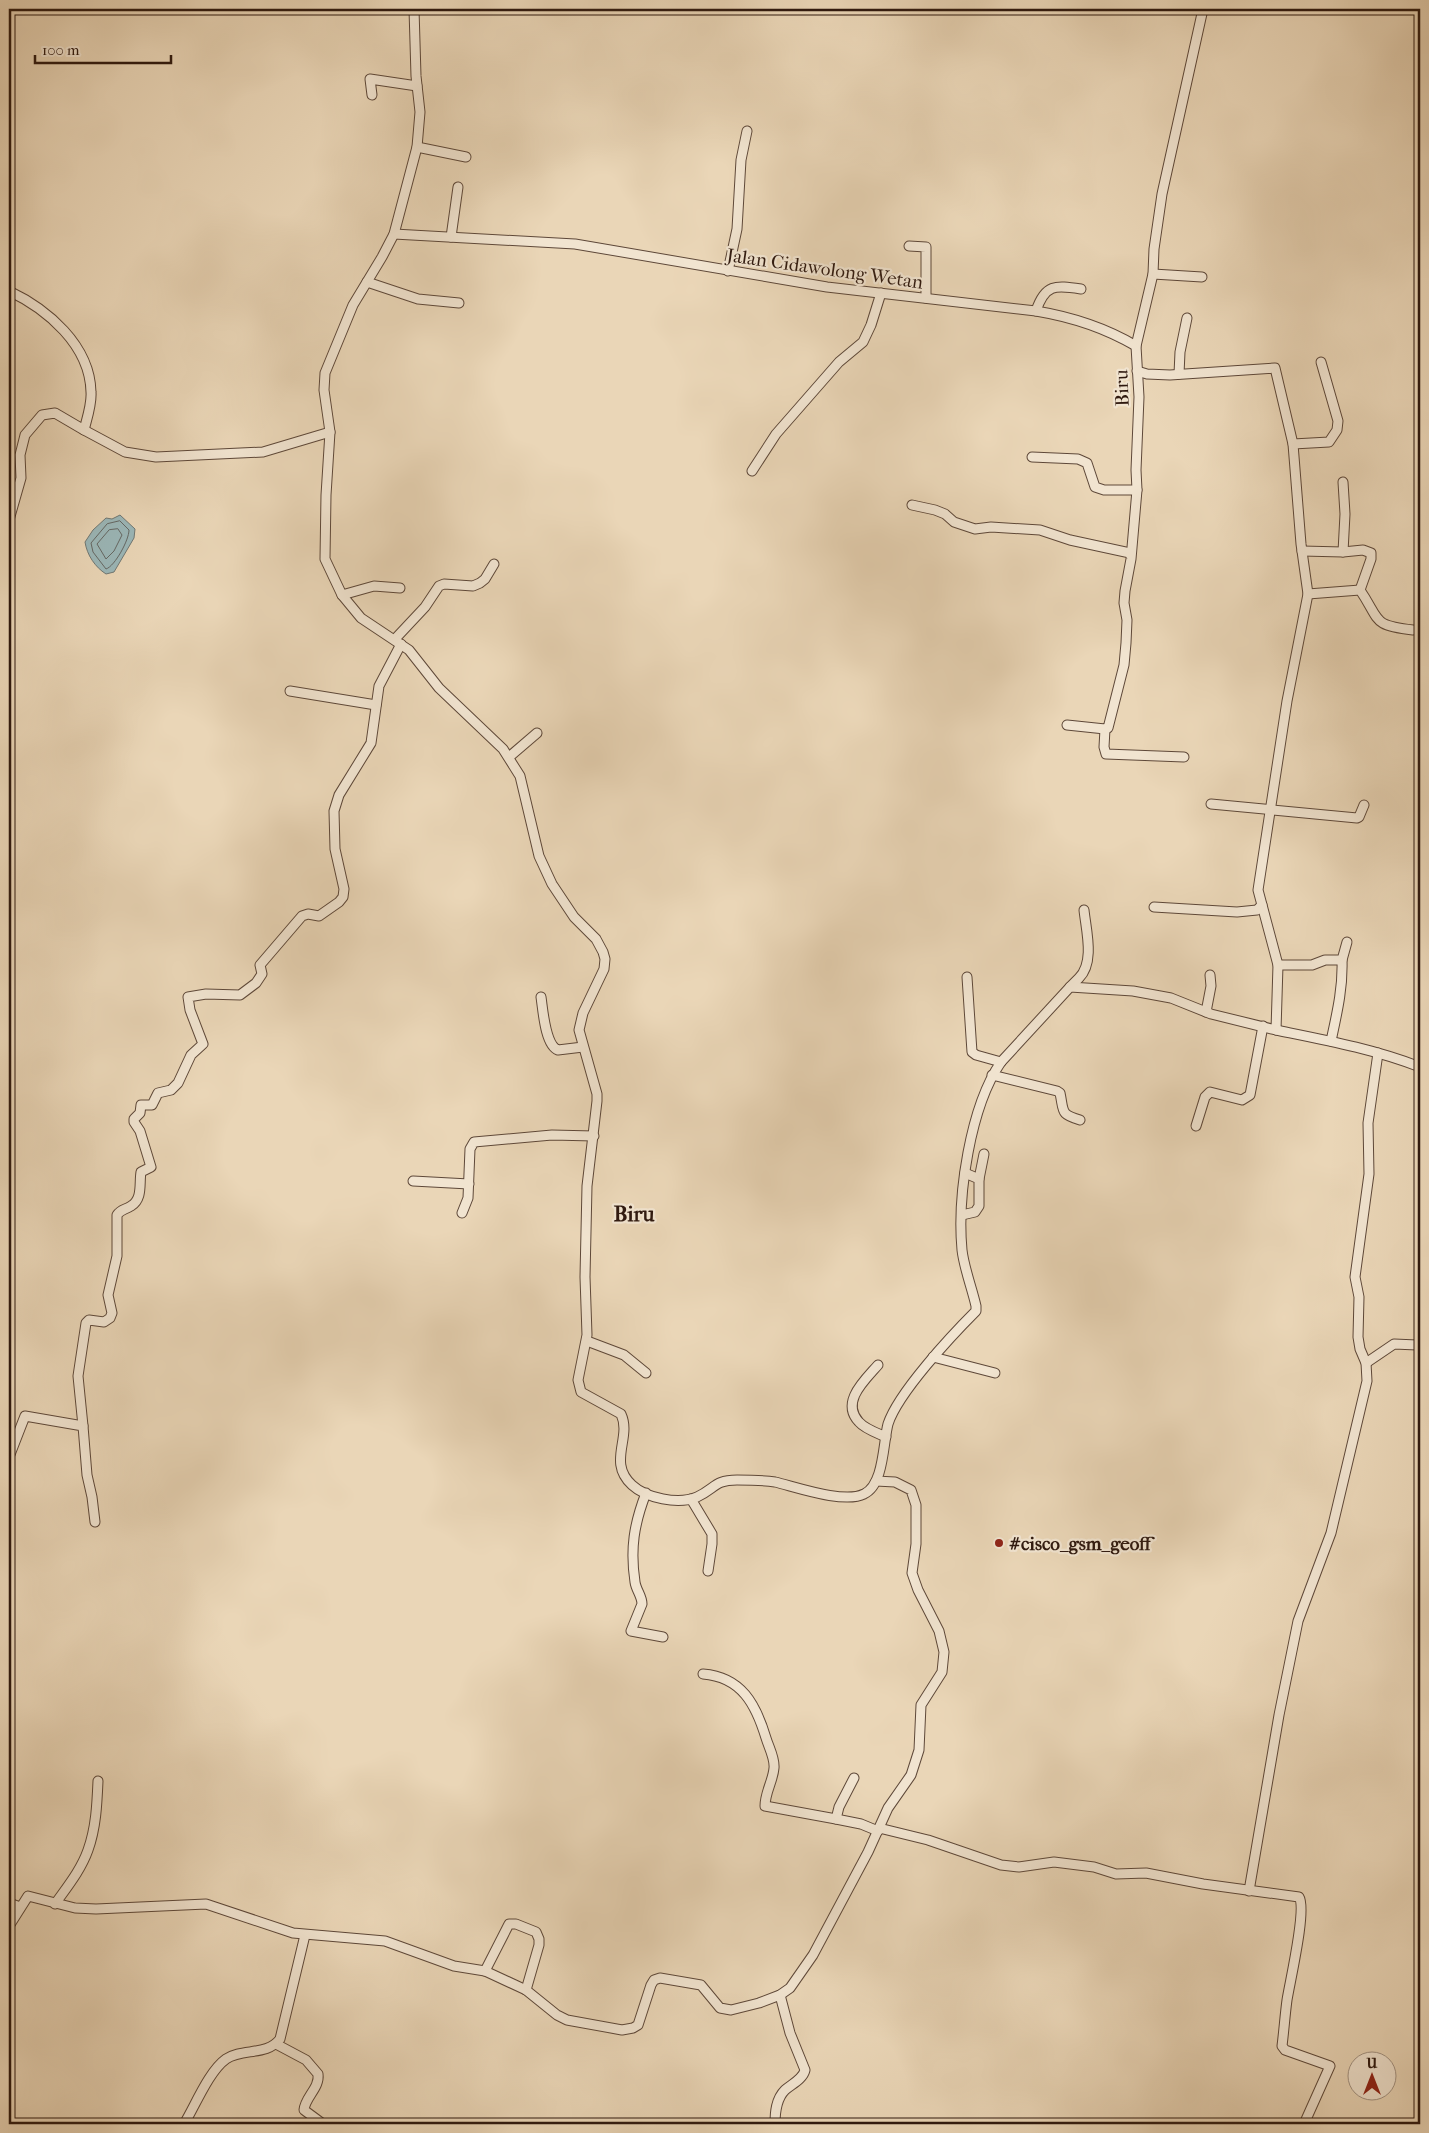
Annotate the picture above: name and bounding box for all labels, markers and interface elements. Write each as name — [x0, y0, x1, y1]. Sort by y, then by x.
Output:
scale bar — [35, 32, 171, 64]
text: 100 m — [42, 41, 80, 59]
street label: Jalan Cidawolong Wetan — [723, 244, 924, 294]
street label: Biru — [1110, 369, 1134, 407]
district label: Biru — [614, 1202, 654, 1226]
place label: #cisco_gsm_geoff — [1009, 1533, 1155, 1555]
marker: #cisco_gsm_geoff — [993, 1537, 1005, 1549]
north arrow — [1346, 2050, 1396, 2100]
text: U — [1366, 2055, 1378, 2072]

